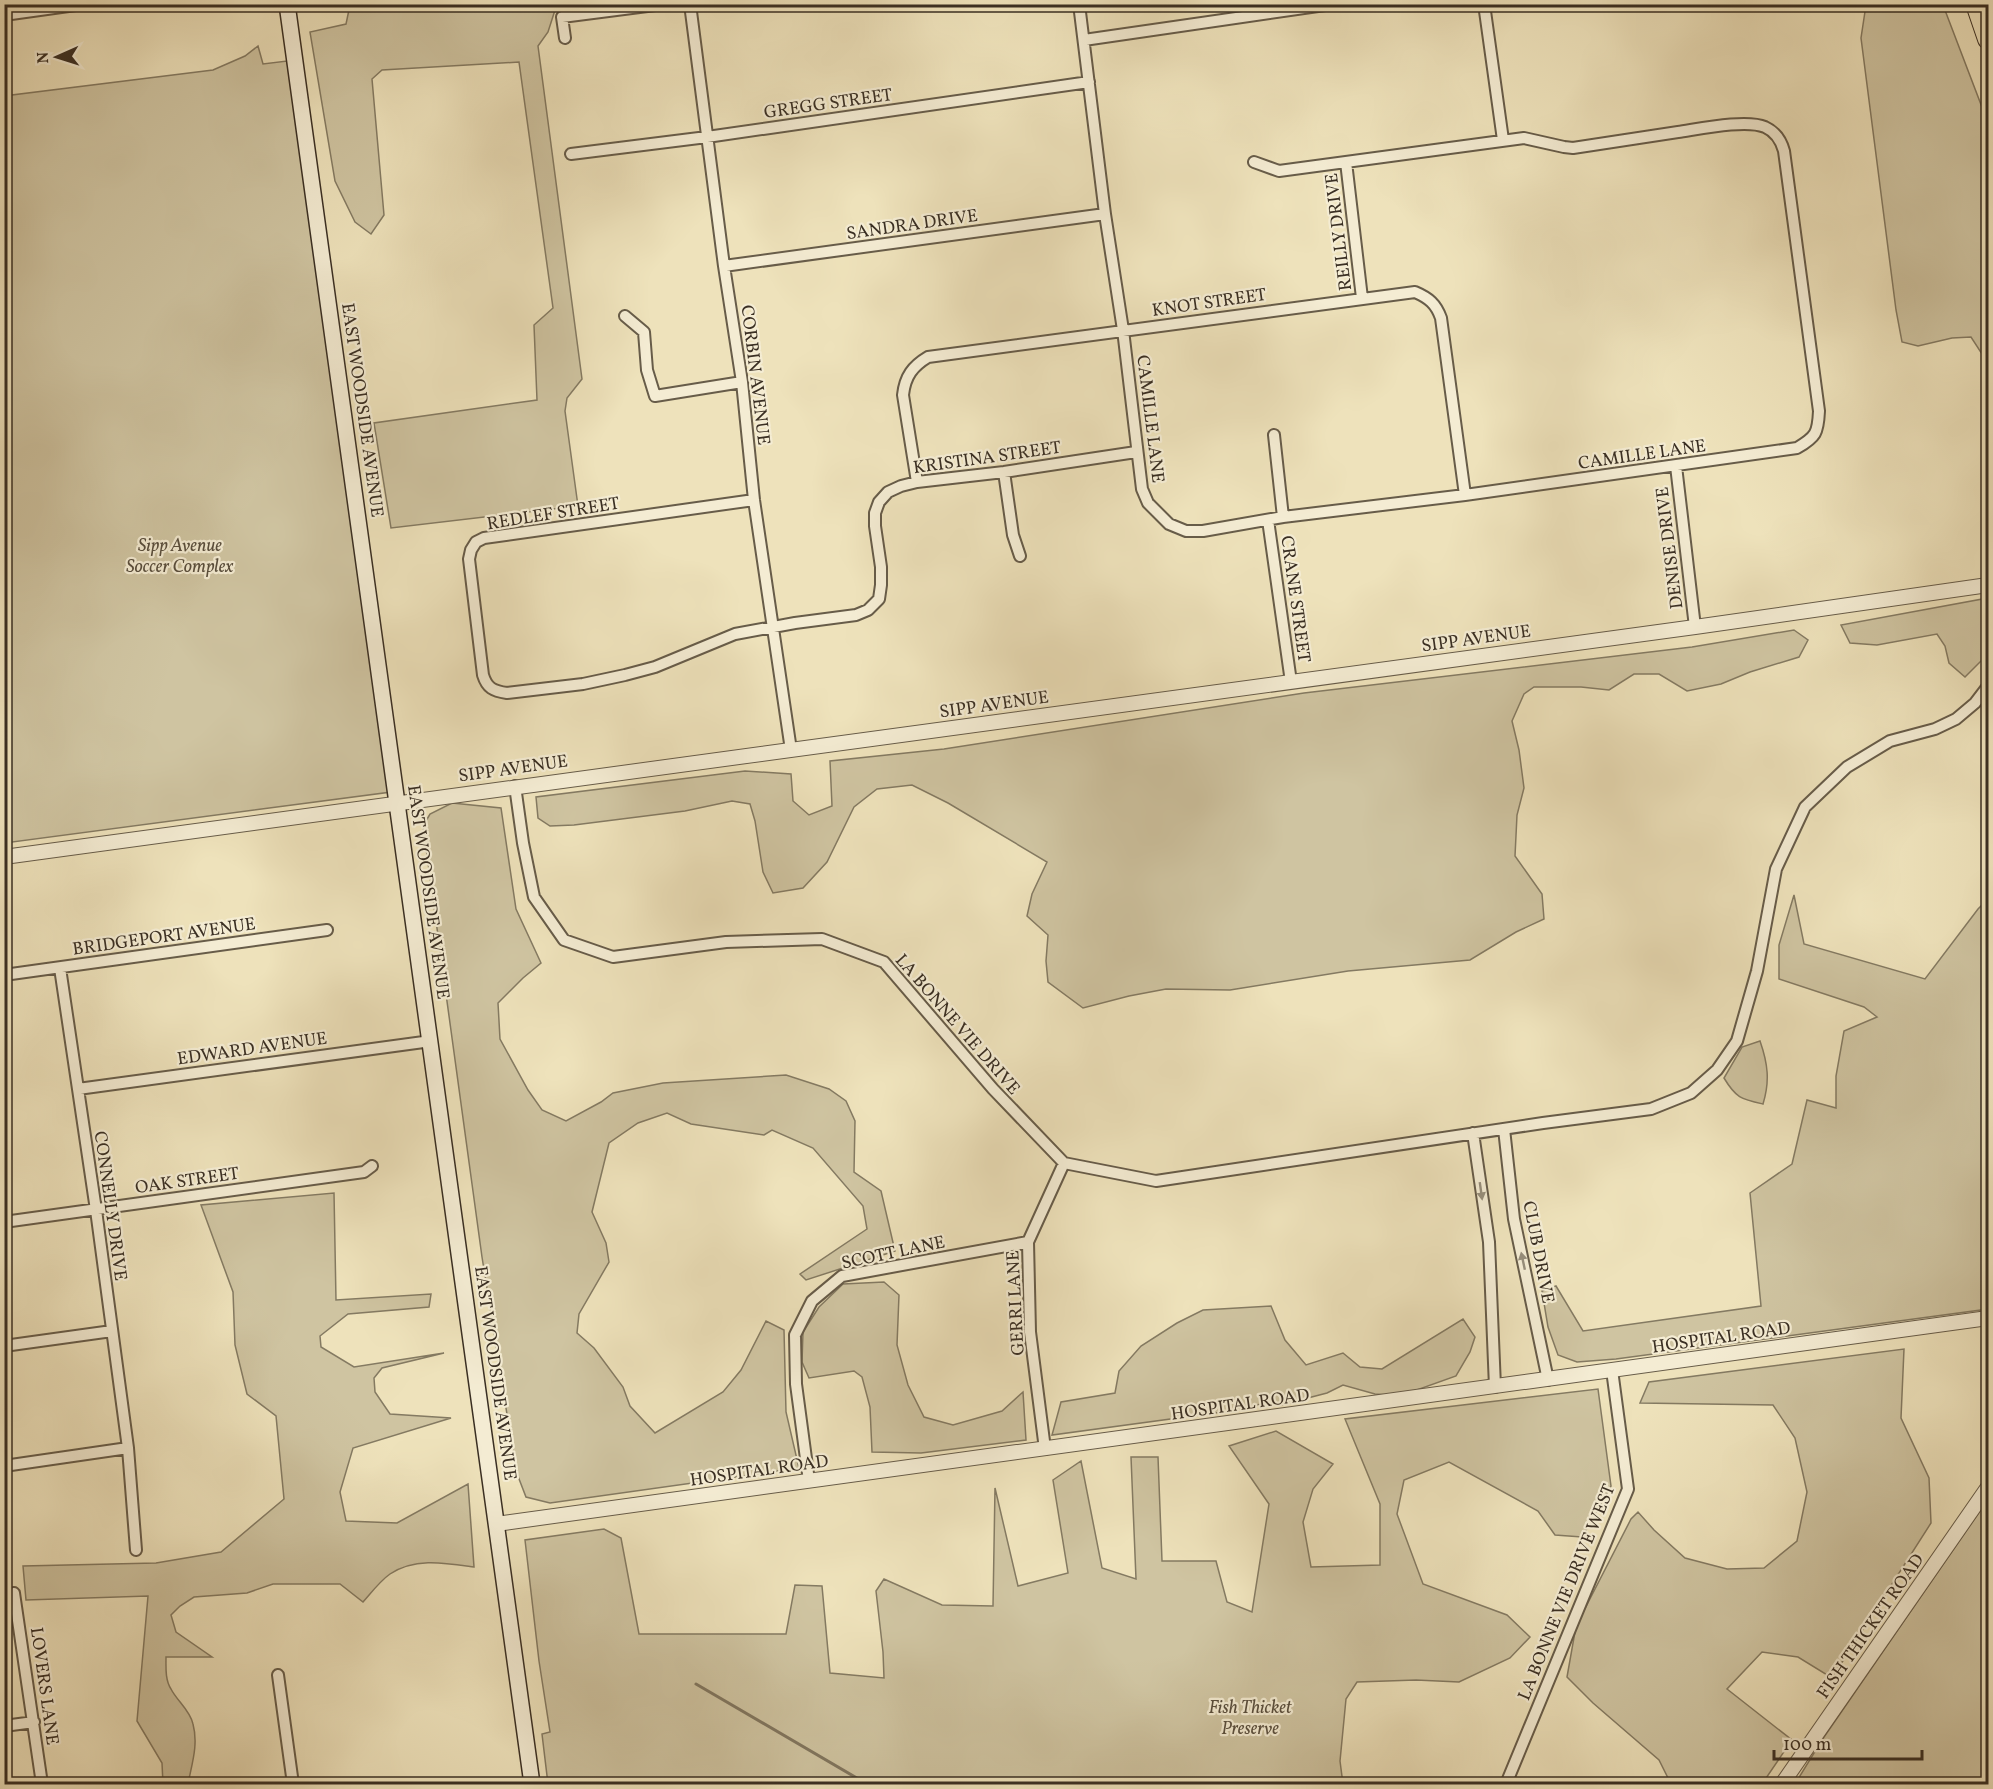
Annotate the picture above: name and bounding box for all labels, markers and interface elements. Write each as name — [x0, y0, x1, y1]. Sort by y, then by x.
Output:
north arrow — [27, 27, 87, 87]
text: N — [33, 51, 55, 64]
street label: GREGG STREET — [762, 83, 895, 126]
street label: REILLY DRIVE — [1320, 171, 1359, 292]
street label: SANDRA DRIVE — [845, 204, 980, 247]
street label: KNOT STREET — [1150, 283, 1269, 324]
street label: EAST WOODSIDE AVENUE — [334, 301, 389, 519]
street label: CORBIN AVENUE — [734, 304, 776, 447]
street label: CAMILLE LANE — [1129, 354, 1170, 485]
street label: CAMILLE LANE — [1577, 434, 1708, 477]
street label: KRISTINA STREET — [912, 436, 1063, 481]
street label: DENISE DRIVE — [1651, 485, 1690, 610]
street label: REDLEF STREET — [485, 492, 622, 537]
park label: Sipp Avenue Soccer Complex — [126, 534, 234, 580]
street label: CRANE STREET — [1273, 534, 1316, 665]
street label: SIPP AVENUE — [1420, 619, 1533, 660]
street label: SIPP AVENUE — [938, 685, 1051, 726]
street label: SIPP AVENUE — [457, 749, 570, 790]
street label: EAST WOODSIDE AVENUE — [400, 783, 455, 1001]
street label: BRIDGEPORT AVENUE — [71, 912, 258, 963]
street label: LA BONNE VIE DRIVE — [889, 949, 1025, 1101]
street label: EDWARD AVENUE — [176, 1027, 329, 1072]
street label: CONNELLY DRIVE — [87, 1130, 132, 1283]
street label: OAK STREET — [134, 1162, 241, 1201]
one-way arrow — [1477, 1182, 1486, 1201]
street label: CLUB DRIVE — [1515, 1199, 1560, 1306]
street label: SCOTT LANE — [839, 1230, 948, 1277]
street label: GERRI LANE — [1001, 1249, 1032, 1356]
one-way arrow — [1518, 1251, 1527, 1270]
street label: EAST WOODSIDE AVENUE — [467, 1264, 522, 1482]
street label: HOSPITAL ROAD — [1650, 1316, 1792, 1361]
street label: HOSPITAL ROAD — [1169, 1383, 1311, 1428]
street label: HOSPITAL ROAD — [688, 1449, 830, 1494]
street label: LA BONNE VIE DRIVE WEST — [1513, 1480, 1622, 1704]
street label: FISH THICKET ROAD — [1812, 1549, 1931, 1704]
street label: LOVERS LANE — [23, 1626, 64, 1747]
park label: Fish Thicket Preserve — [1208, 1696, 1293, 1742]
scale bar — [1774, 1723, 1922, 1761]
text: 100 m — [1783, 1733, 1832, 1758]

